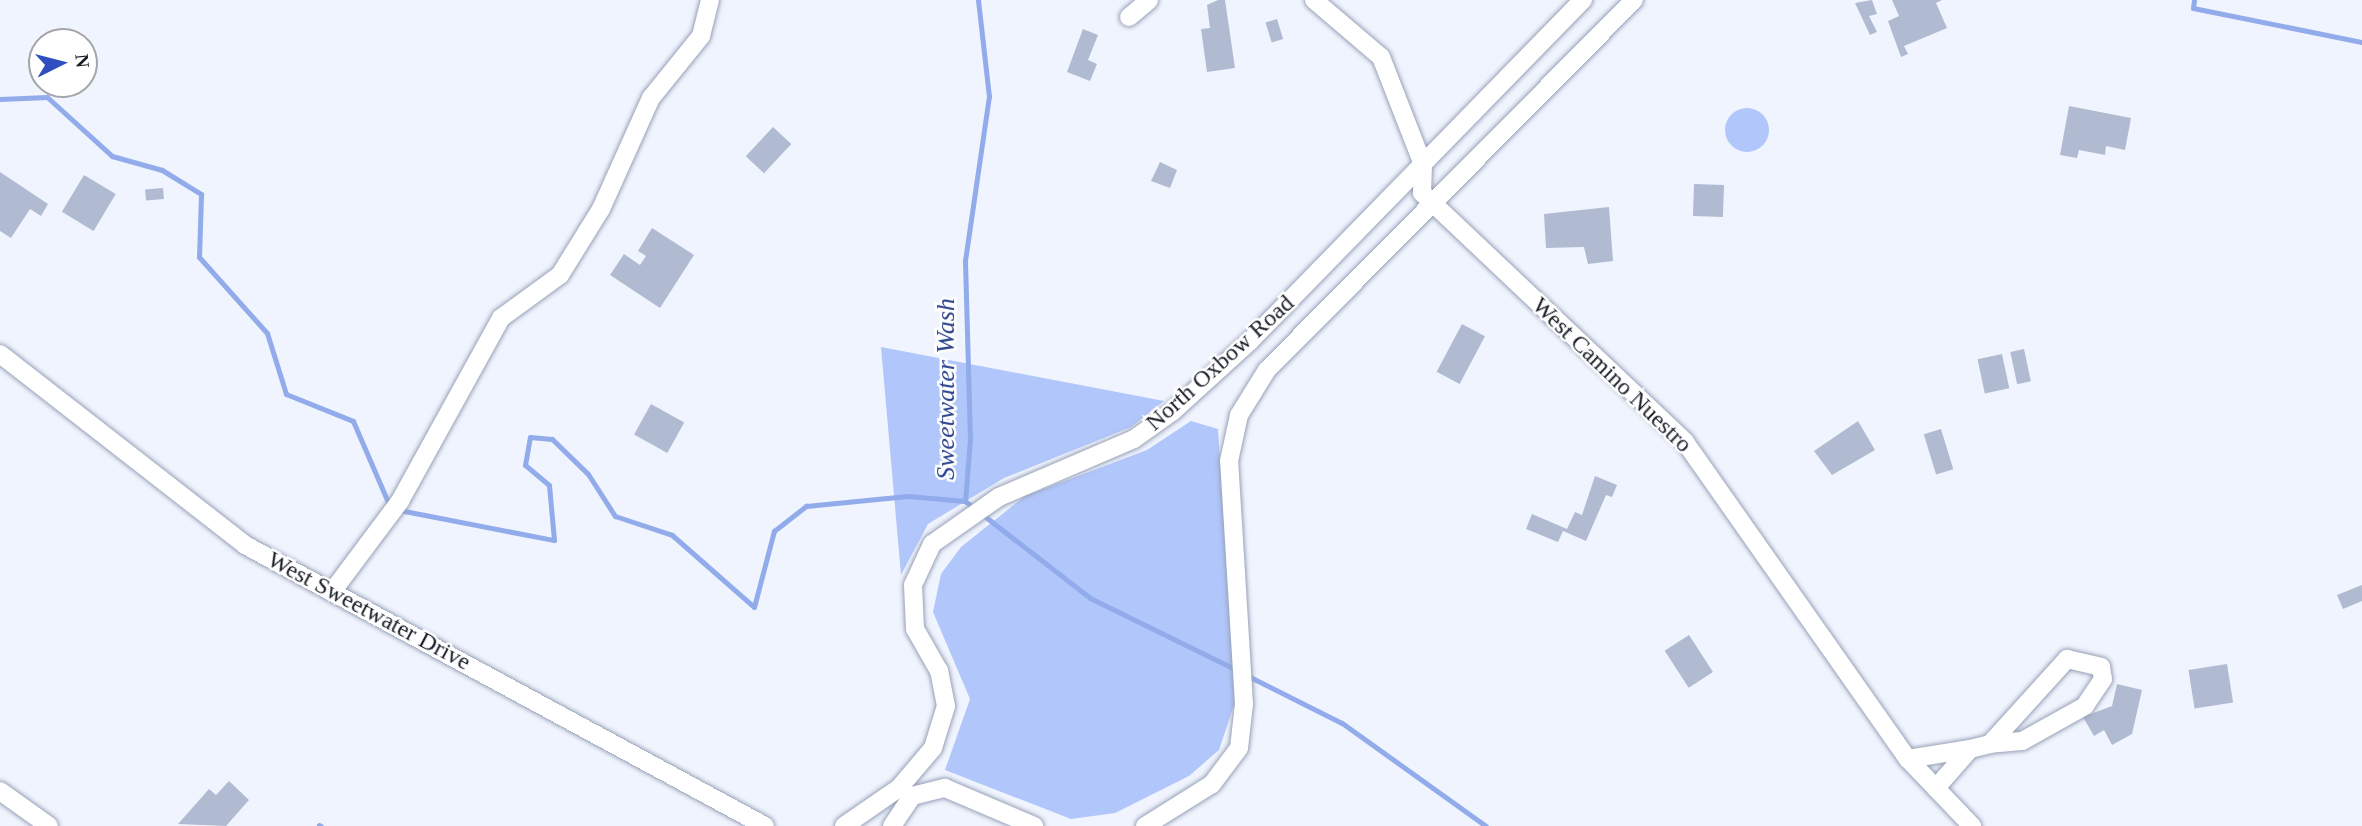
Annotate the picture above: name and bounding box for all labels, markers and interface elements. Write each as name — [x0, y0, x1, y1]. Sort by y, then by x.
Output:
north arrow — [28, 28, 98, 98]
text: N — [71, 53, 94, 69]
street label: North Oxbow Road — [1140, 289, 1300, 437]
street label: West Camino Nuestro — [1526, 291, 1698, 459]
water label: Sweetwater Wash — [930, 298, 962, 480]
street label: West Sweetwater Drive — [262, 545, 476, 677]

